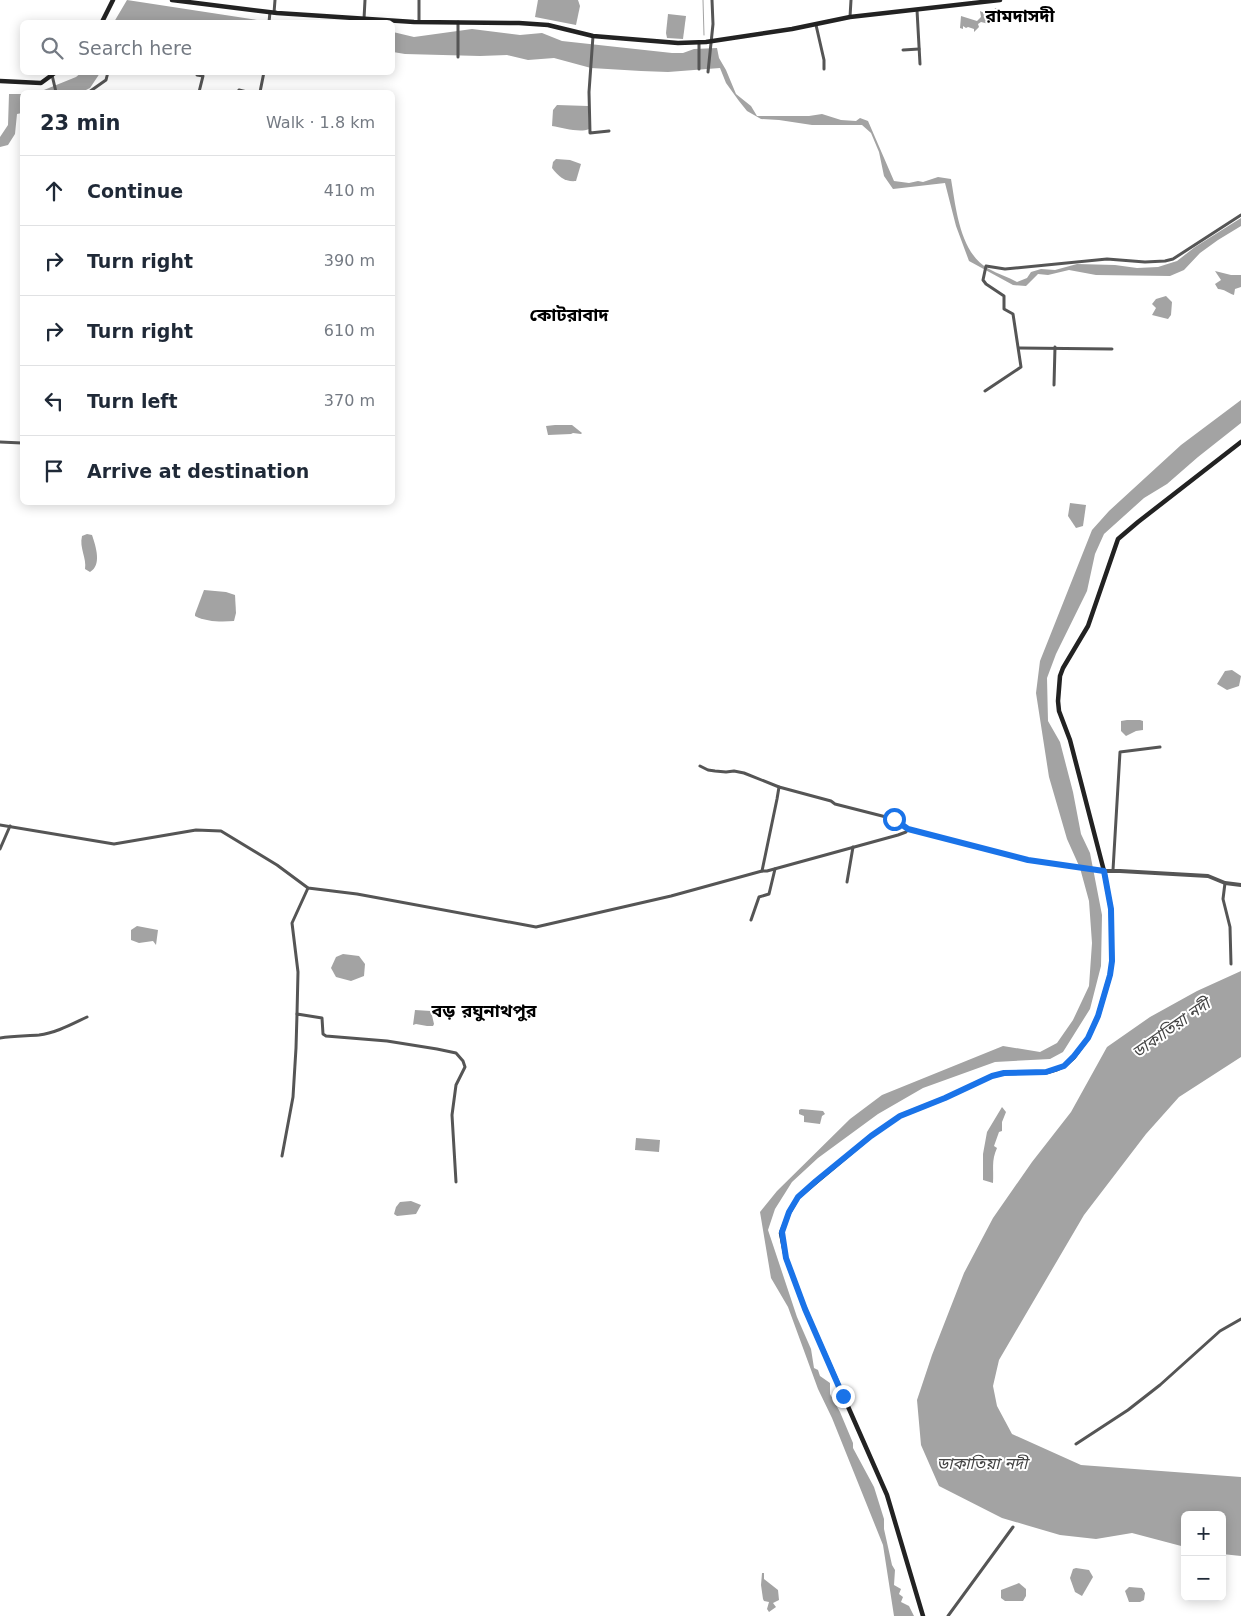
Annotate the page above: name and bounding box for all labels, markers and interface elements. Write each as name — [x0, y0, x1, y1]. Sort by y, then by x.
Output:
district label: রামদাসদী — [984, 5, 1056, 26]
search box — [20, 20, 395, 75]
icon: search — [38, 34, 66, 62]
text: Search here — [78, 37, 192, 59]
text: 23 min — [40, 111, 121, 135]
text: Walk · 1.8 km — [266, 113, 375, 132]
icon: ahead — [40, 177, 68, 205]
text: Continue — [87, 180, 183, 202]
text: 410 m — [324, 181, 375, 200]
icon: right — [40, 247, 68, 275]
text: Turn right — [87, 250, 193, 272]
text: 390 m — [324, 251, 375, 270]
district label: কোটরাবাদ — [529, 304, 609, 325]
icon: right — [40, 317, 68, 345]
text: Turn right — [87, 320, 193, 342]
text: 610 m — [324, 321, 375, 340]
icon: left — [40, 387, 68, 415]
text: Turn left — [87, 390, 178, 412]
text: 370 m — [324, 391, 375, 410]
icon: arrive — [40, 457, 68, 485]
text: Arrive at destination — [87, 460, 309, 482]
route start — [883, 808, 906, 831]
water label: ডাকাতিয়া নদী — [1128, 993, 1216, 1062]
district label: বড় রঘুনাথপুর — [430, 1000, 538, 1022]
route end — [832, 1385, 855, 1408]
water label: ডাকাতিয়া নদী — [937, 1454, 1030, 1473]
map controls — [1181, 1511, 1226, 1601]
button: + — [1181, 1511, 1226, 1556]
button: − — [1181, 1556, 1226, 1601]

